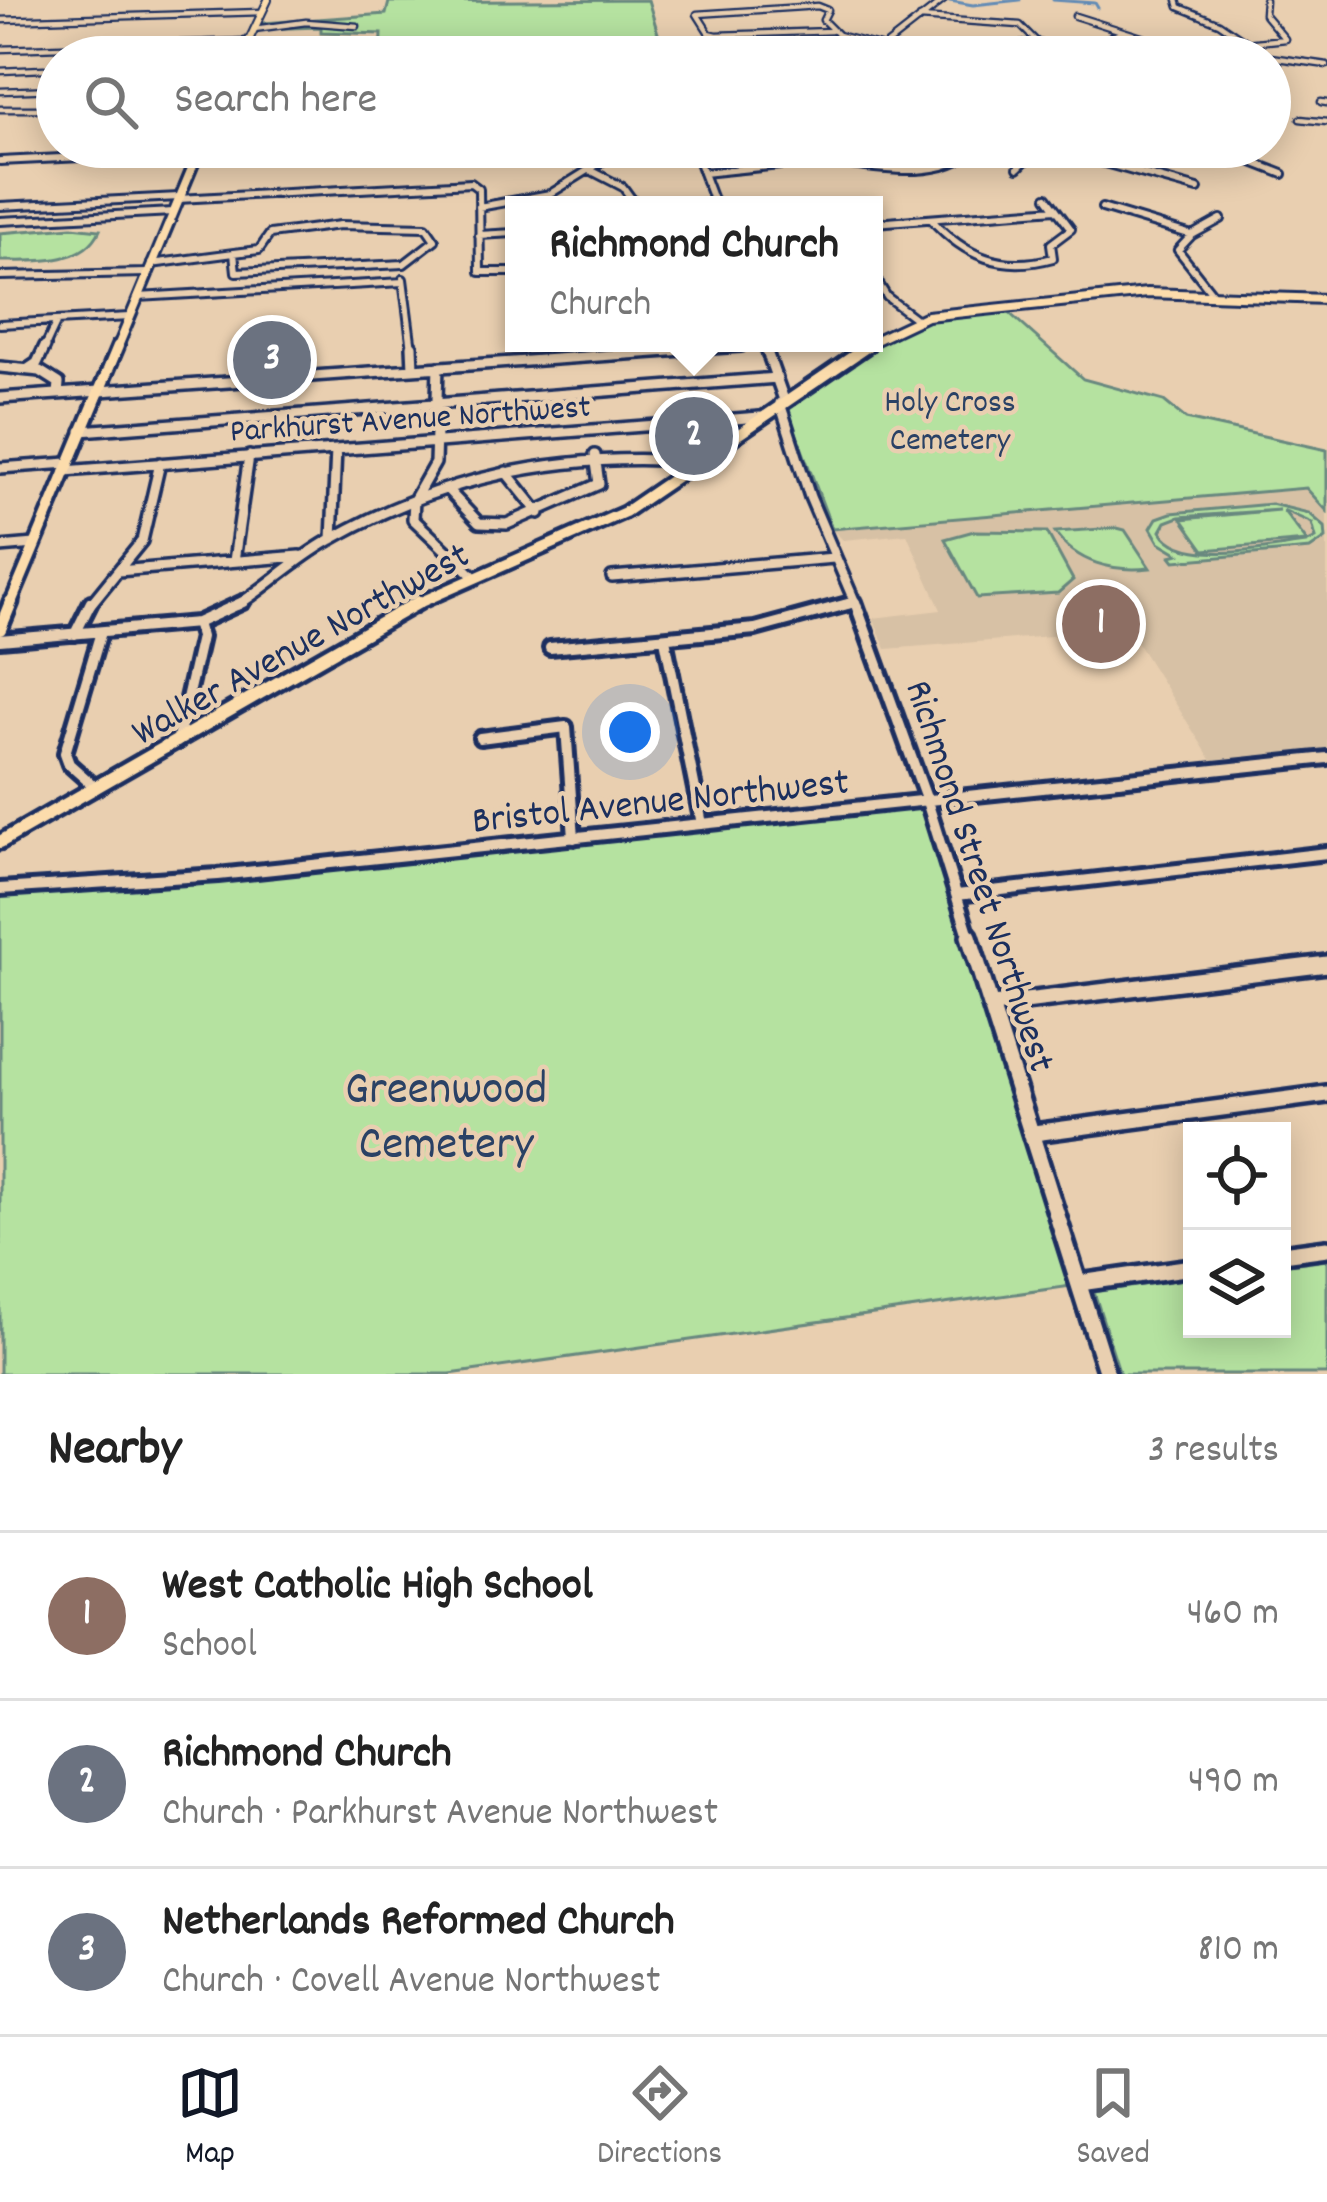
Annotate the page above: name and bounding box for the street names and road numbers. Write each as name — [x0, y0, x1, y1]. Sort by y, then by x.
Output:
street label: Parkhurst Avenue Northwest — [228, 385, 592, 458]
street label: Walker Avenue Northwest — [123, 531, 481, 763]
street label: Richmond Street Northwest — [887, 674, 1066, 1080]
street label: Bristol Avenue Northwest — [470, 757, 852, 852]

